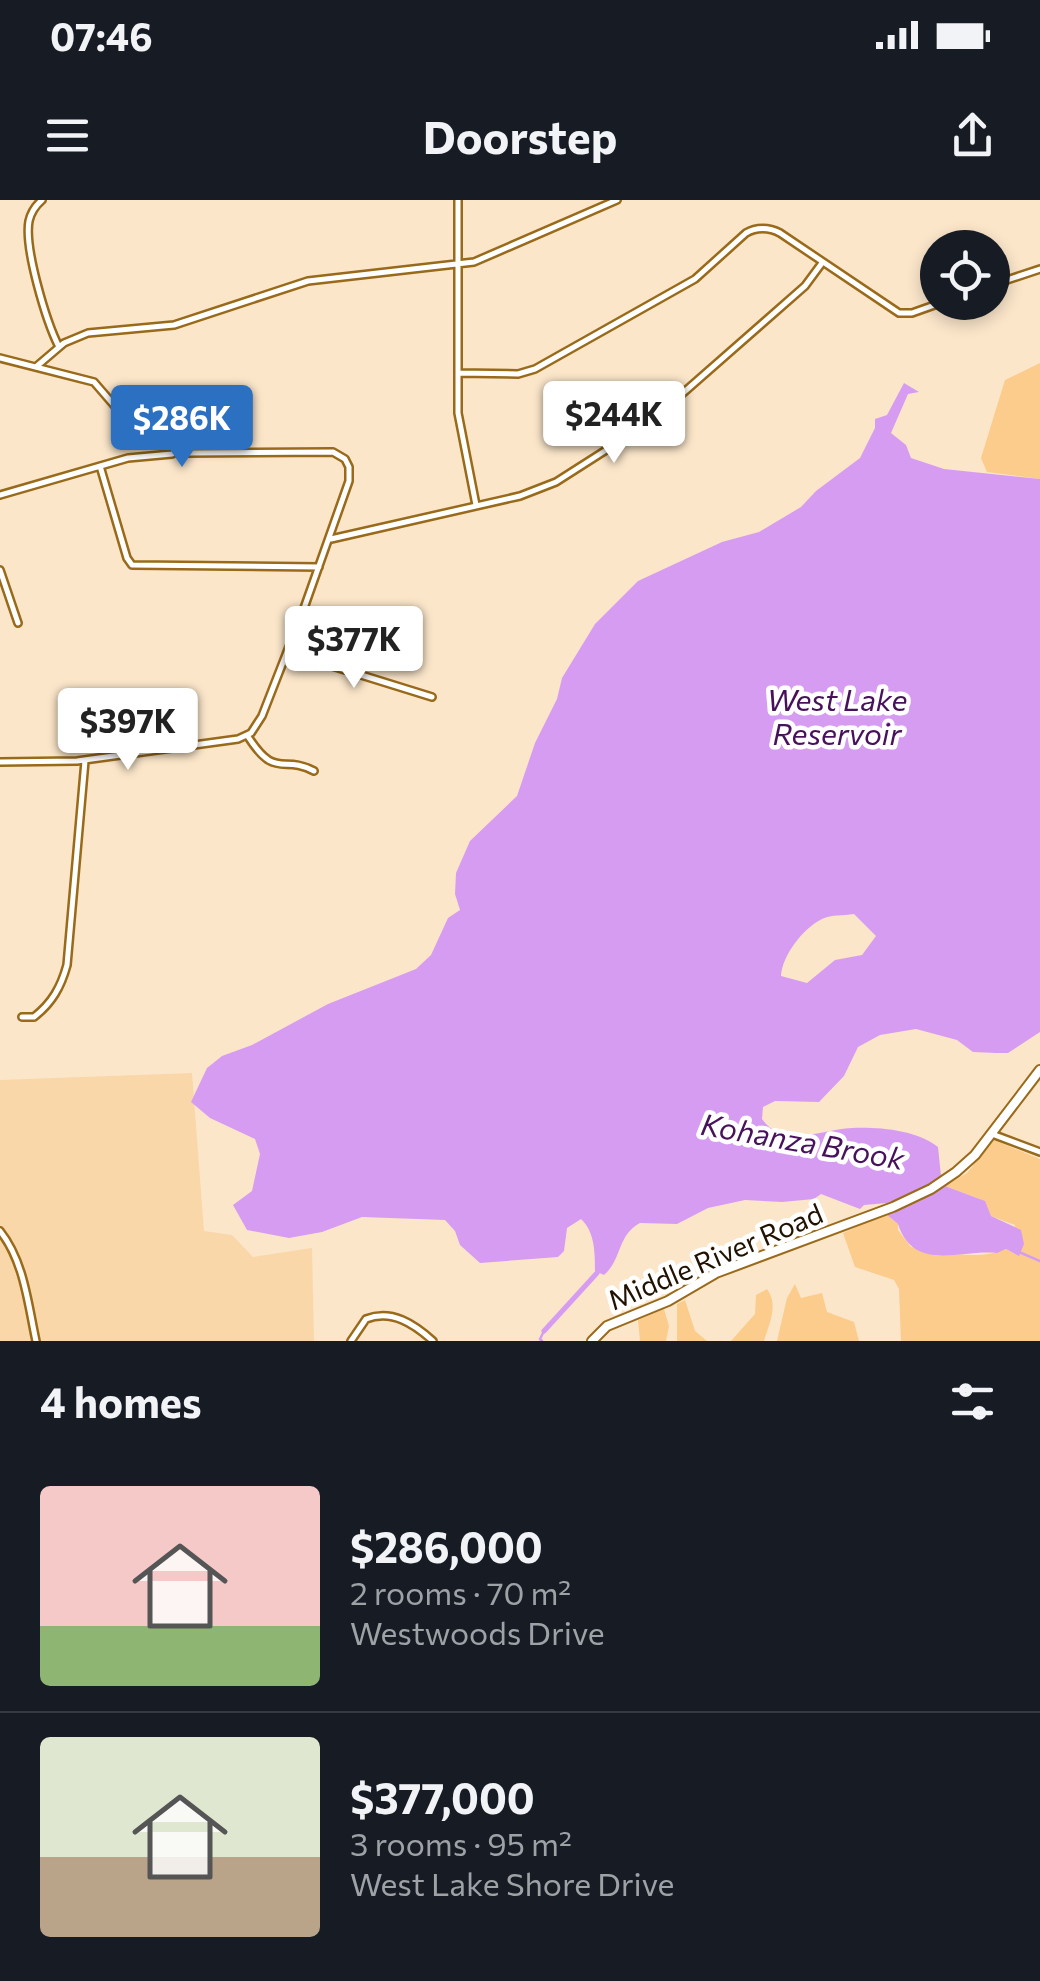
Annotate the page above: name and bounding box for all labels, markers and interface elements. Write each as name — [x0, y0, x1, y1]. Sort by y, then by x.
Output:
text: 07:46 — [50, 12, 153, 59]
icon: menu — [40, 108, 95, 163]
text: Doorstep — [423, 108, 617, 163]
icon: share — [945, 108, 1000, 163]
map controls — [920, 230, 1010, 320]
button: locate — [920, 230, 1010, 320]
pin: $244K — [544, 381, 684, 466]
pin: $286K — [112, 385, 252, 470]
text: $244K — [565, 393, 663, 433]
text: $286K — [133, 397, 231, 437]
pin: $377K — [284, 606, 424, 691]
text: $377K — [307, 618, 401, 658]
water label: West Lake Reservoir — [767, 680, 907, 751]
pin: $397K — [58, 688, 198, 773]
text: $397K — [80, 700, 176, 740]
water label: Kohanza Brook — [698, 1104, 908, 1176]
street label: Middle River Road — [602, 1195, 828, 1317]
icon: filters — [945, 1374, 1000, 1429]
text: 4 homes — [40, 1375, 202, 1427]
text: $286,000 — [350, 1520, 543, 1572]
icon: home — [120, 1526, 240, 1646]
text: 2 rooms · 70 m² — [350, 1572, 571, 1612]
text: Westwoods Drive — [350, 1612, 605, 1652]
text: $377,000 — [350, 1771, 535, 1823]
icon: home — [120, 1777, 240, 1897]
text: 3 rooms · 95 m² — [350, 1823, 572, 1863]
text: West Lake Shore Drive — [350, 1863, 674, 1903]

